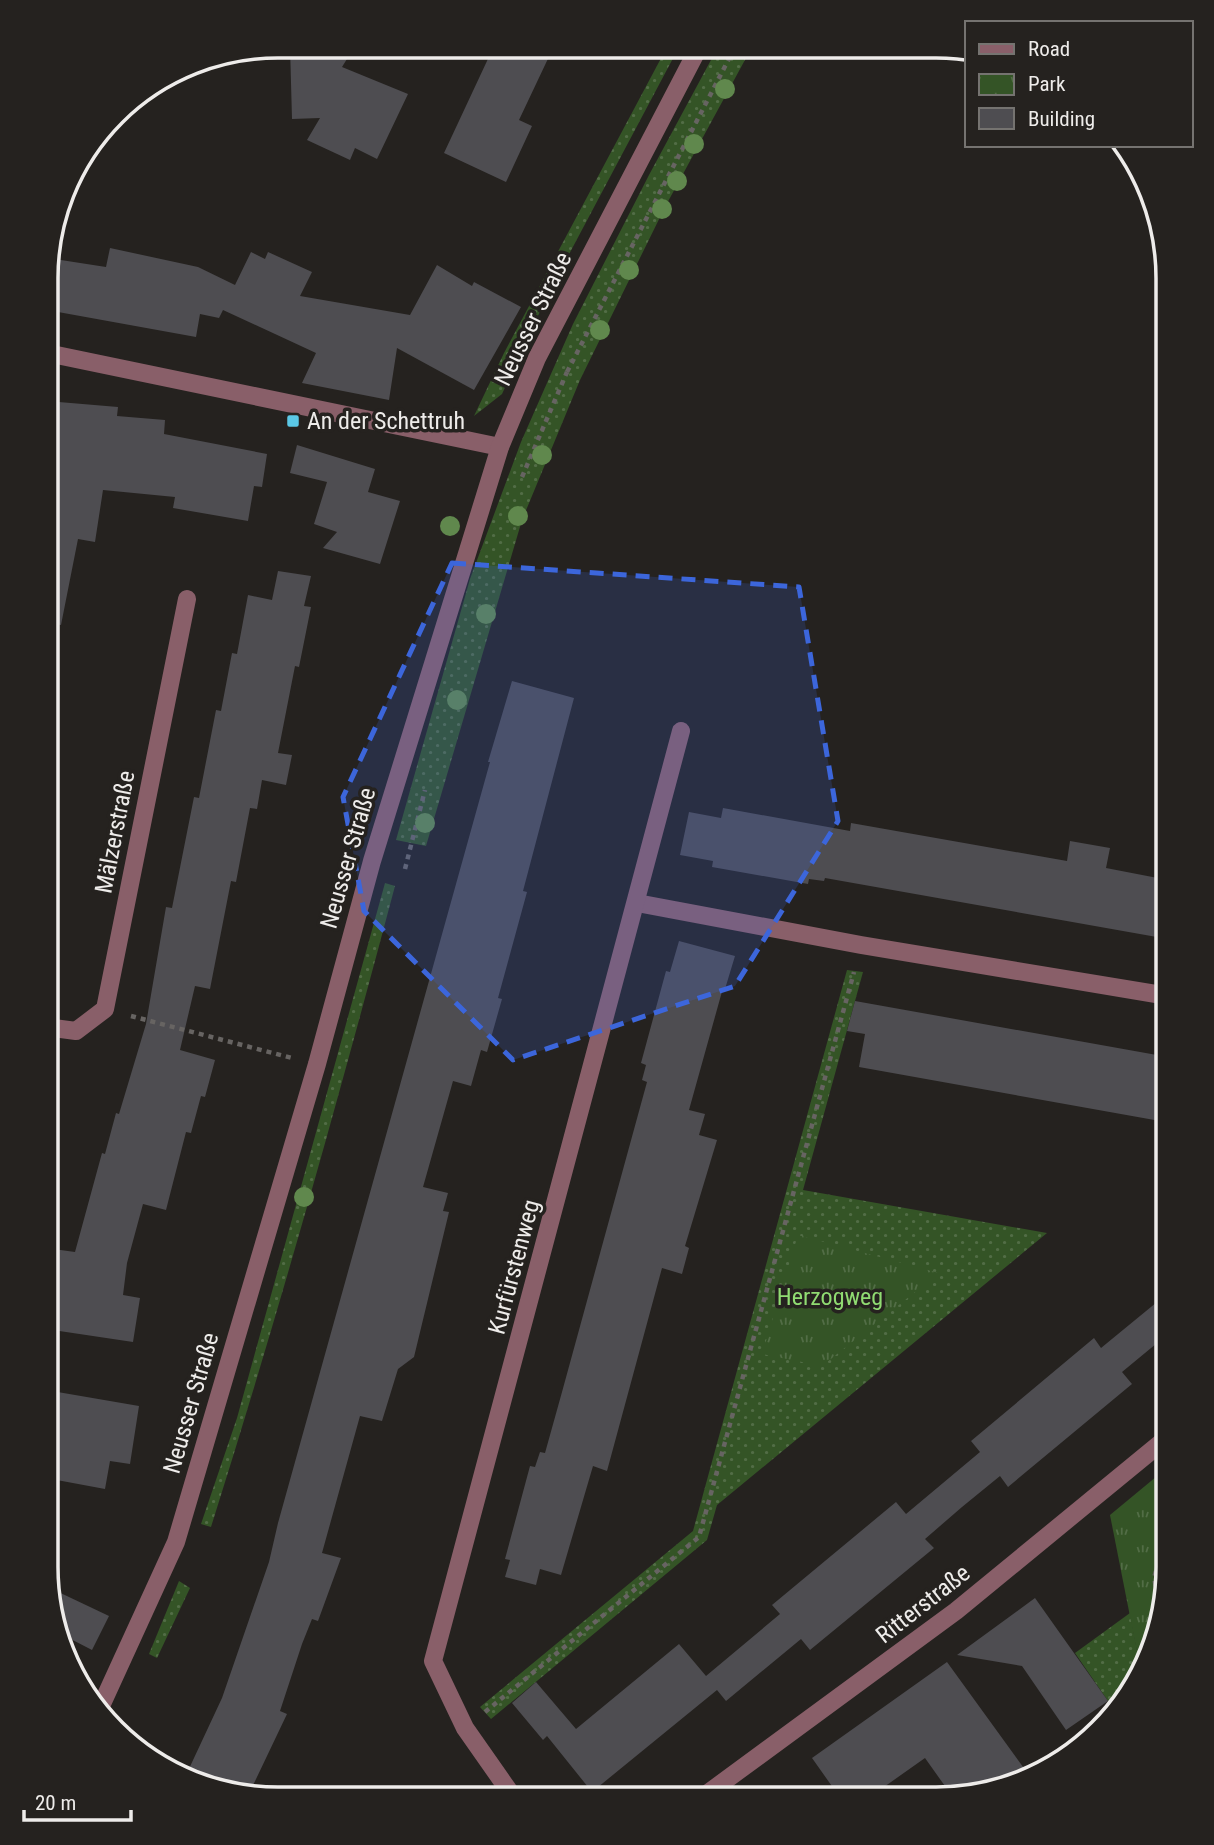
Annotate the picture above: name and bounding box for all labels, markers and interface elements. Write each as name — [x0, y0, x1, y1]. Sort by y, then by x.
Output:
legend — [965, 21, 1193, 147]
text: Road — [1028, 37, 1070, 61]
text: Park — [1028, 72, 1066, 96]
text: Building — [1028, 107, 1095, 131]
street label: Neusser Straße — [489, 248, 577, 390]
place label: An der Schettruh — [307, 407, 465, 435]
marker: An der Schettruh — [285, 413, 301, 429]
street label: Mälzerstraße — [89, 768, 141, 896]
street label: Neusser Straße — [315, 784, 381, 932]
street label: Kurfürstenweg — [483, 1197, 545, 1337]
park label: Herzogweg — [777, 1283, 883, 1311]
street label: Neusser Straße — [158, 1329, 224, 1477]
street label: Ritterstraße — [871, 1559, 975, 1649]
scale bar — [24, 1778, 131, 1822]
text: 20 m — [35, 1791, 76, 1815]

